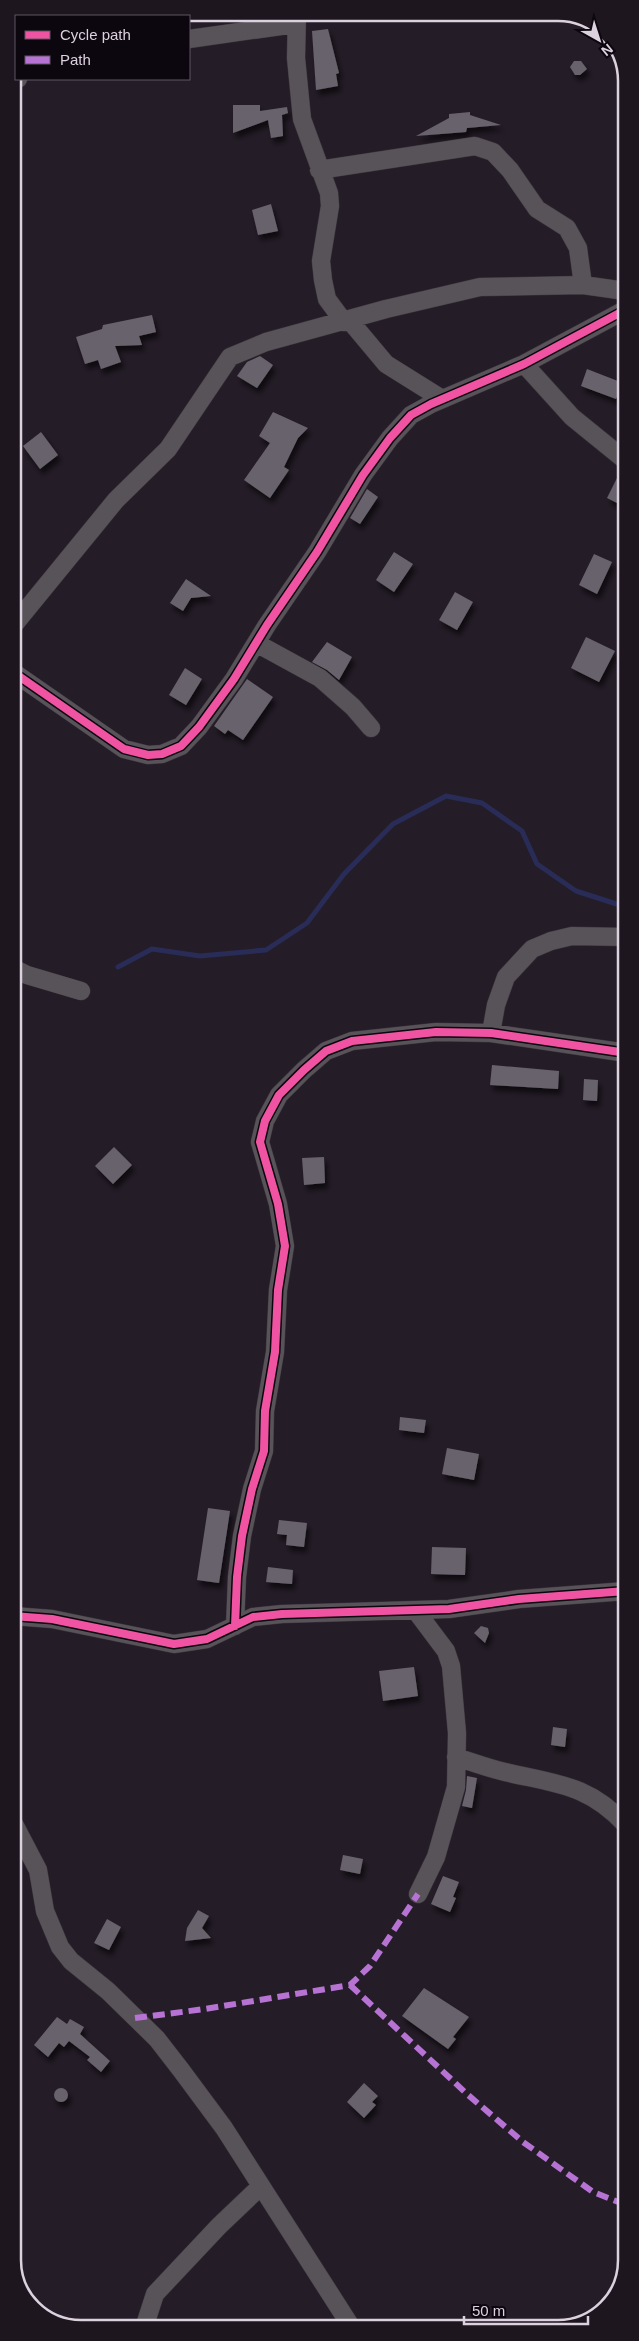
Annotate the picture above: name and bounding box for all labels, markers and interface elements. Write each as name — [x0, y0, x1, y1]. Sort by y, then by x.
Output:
legend — [15, 15, 190, 80]
north arrow — [574, 15, 624, 65]
text: Cycle path — [60, 26, 131, 43]
text: N — [598, 41, 616, 60]
text: Path — [60, 51, 91, 68]
scale bar — [464, 2294, 588, 2326]
text: 50 m — [472, 2302, 505, 2319]

